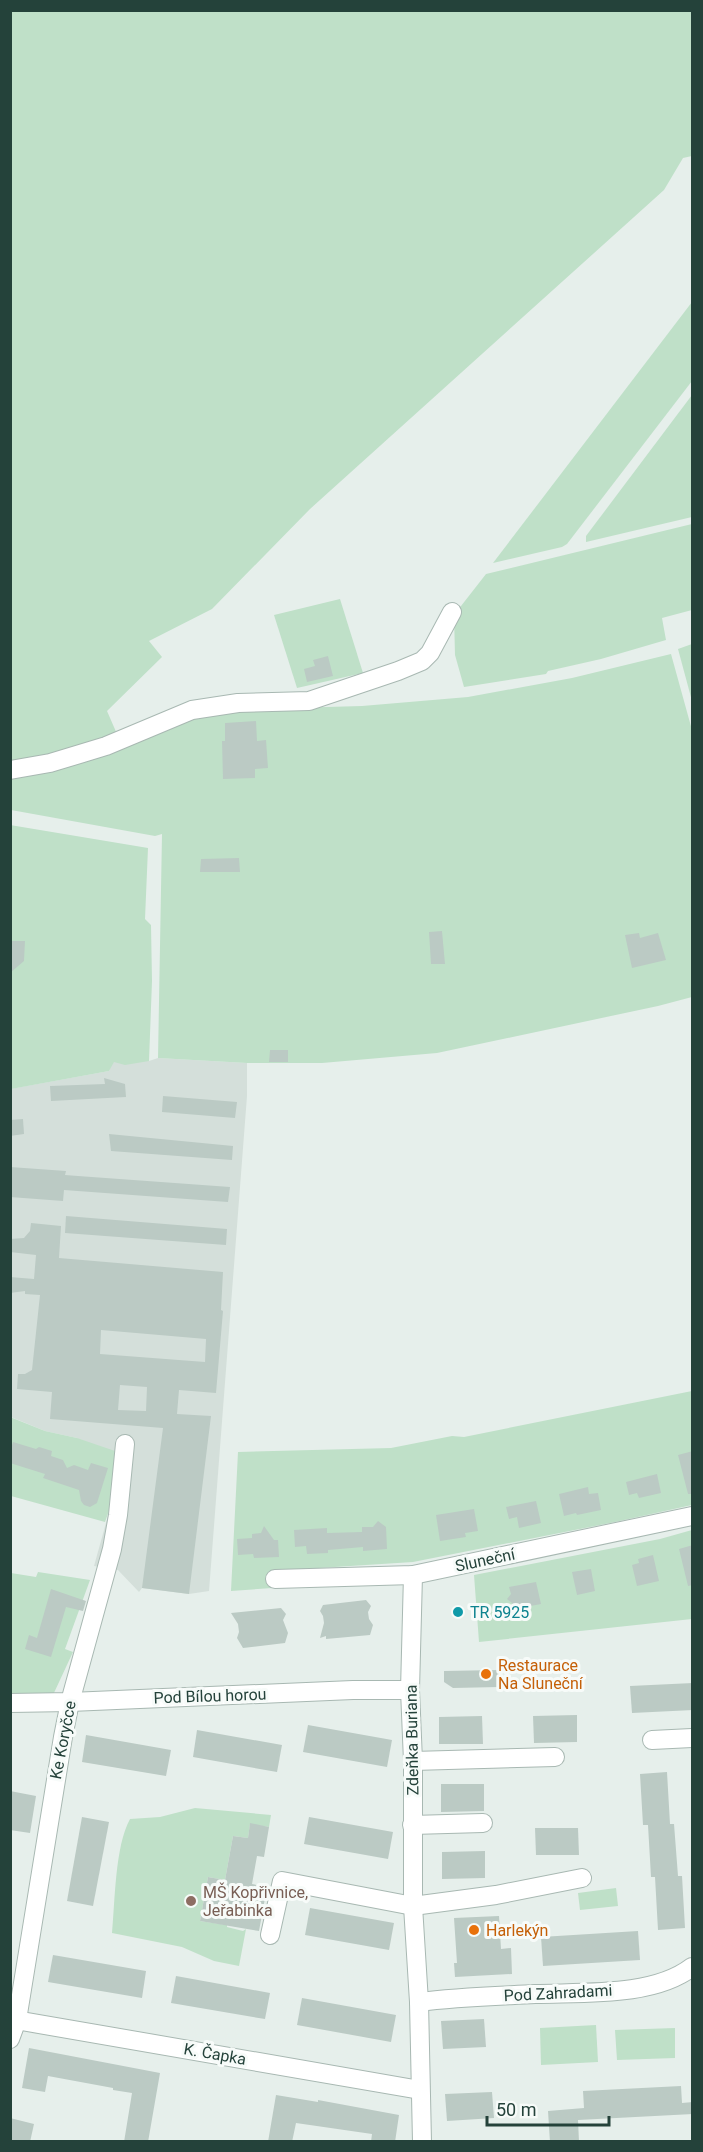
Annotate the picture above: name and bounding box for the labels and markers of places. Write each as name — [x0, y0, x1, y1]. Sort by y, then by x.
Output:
place label: TR 5925 — [470, 1603, 529, 1622]
marker: TR 5925 — [451, 1605, 465, 1619]
place label: Restaurace Na Sluneční — [498, 1656, 584, 1693]
marker: Restaurace Na Sluneční — [479, 1667, 493, 1681]
place label: MŠ Kopřivnice, Jeřabinka — [203, 1882, 308, 1920]
marker: MŠ Kopřivnice, Jeřabinka — [184, 1894, 198, 1908]
place label: Harlekýn — [486, 1921, 548, 1940]
marker: Harlekýn — [467, 1923, 481, 1937]

